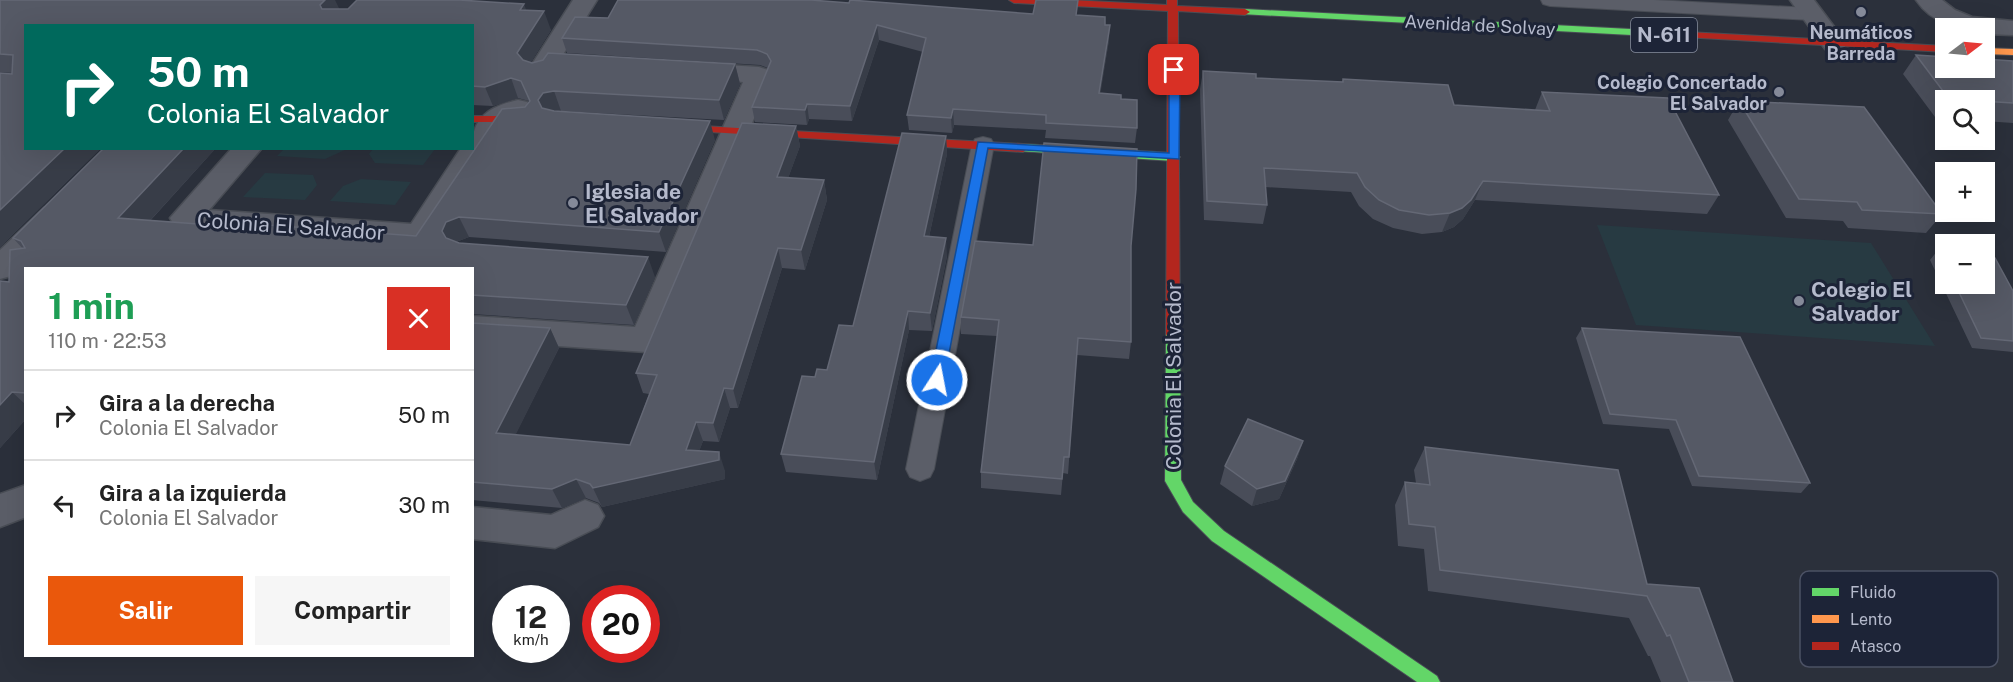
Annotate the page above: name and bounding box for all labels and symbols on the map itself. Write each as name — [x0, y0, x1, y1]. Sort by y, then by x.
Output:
marker: Neumáticos Barreda — [1854, 5, 1868, 19]
street label: Avenida de Solvay — [1404, 11, 1556, 39]
road number: N-611 — [1631, 18, 1697, 52]
north arrow — [1935, 18, 1995, 78]
place label: Neumáticos Barreda — [1810, 22, 1912, 64]
pin — [1148, 44, 1199, 95]
place label: Colegio Concertado El Salvador — [1597, 72, 1768, 114]
marker: Colegio Concertado El Salvador — [1772, 85, 1786, 99]
place label: Iglesia de El Salvador — [585, 179, 699, 228]
marker: Iglesia de El Salvador — [566, 196, 580, 210]
street label: Colonia El Salvador — [196, 207, 386, 245]
place label: Colegio El Salvador — [1811, 277, 1912, 326]
street label: Colonia El Salvador — [1161, 282, 1186, 470]
marker: Colegio El Salvador — [1792, 294, 1806, 308]
position arrow — [905, 348, 969, 412]
legend — [1800, 571, 1998, 667]
text: Fluido — [1850, 583, 1896, 602]
speed limit sign: 20 — [582, 585, 660, 663]
text: Lento — [1850, 610, 1892, 629]
text: Atasco — [1850, 637, 1901, 656]

